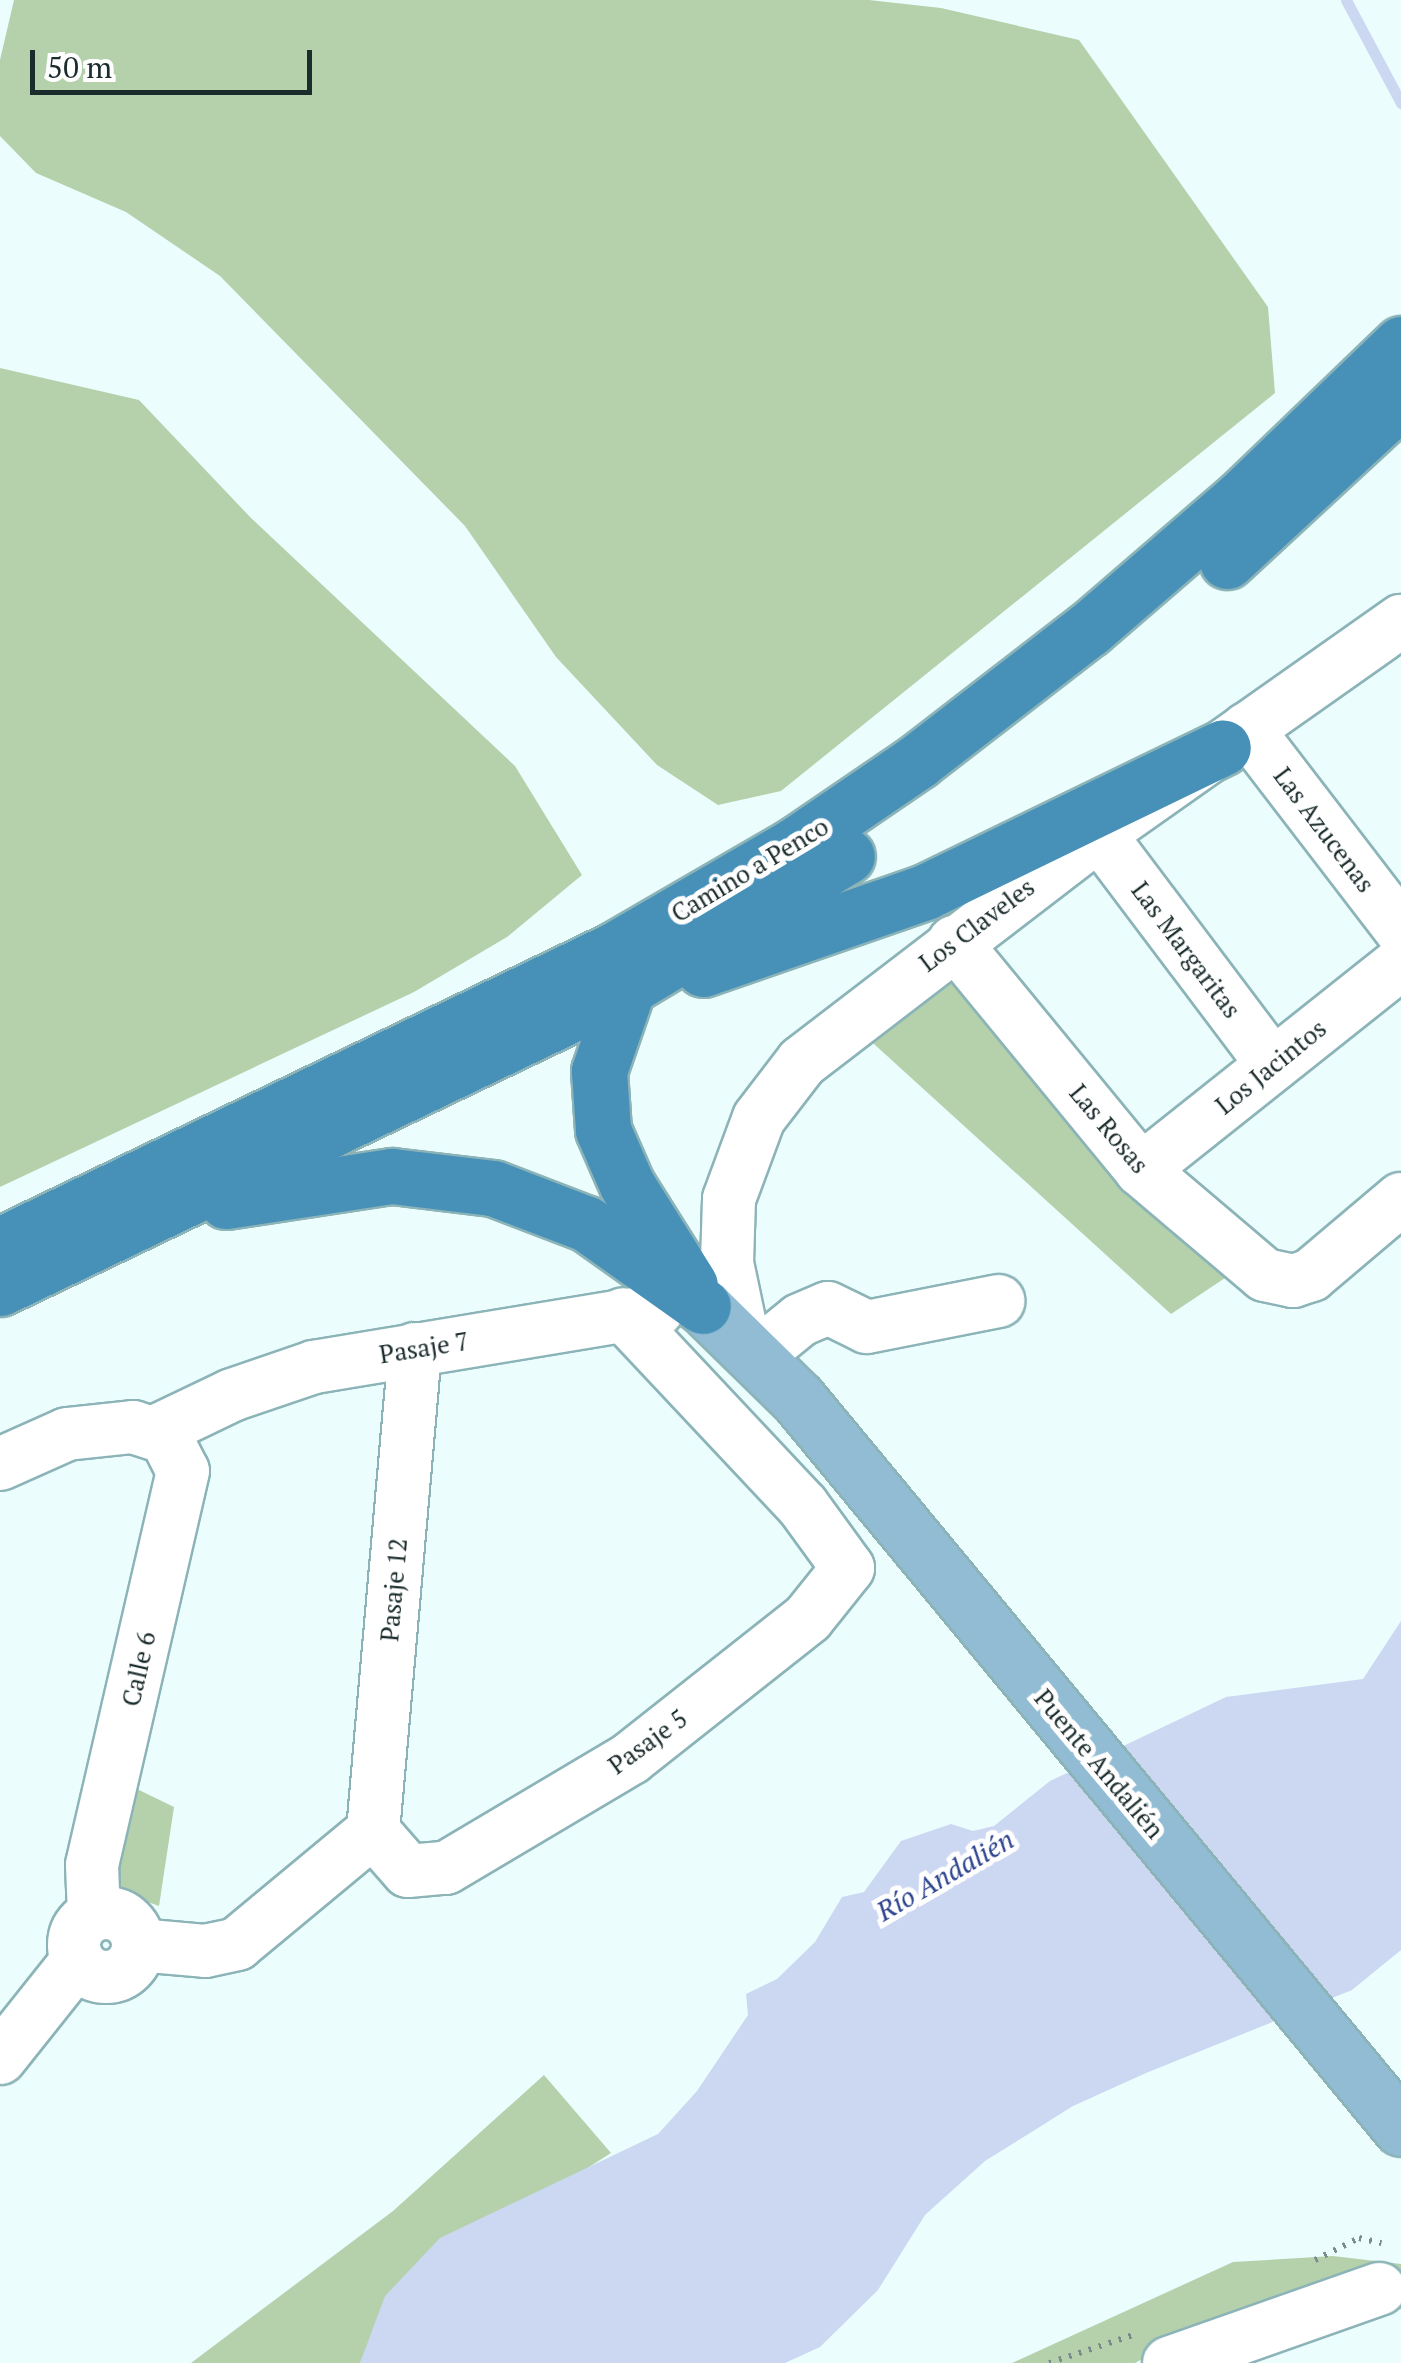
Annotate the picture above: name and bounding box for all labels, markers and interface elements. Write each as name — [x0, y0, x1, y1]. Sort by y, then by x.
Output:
scale bar — [35, 30, 318, 92]
text: 50 m — [47, 47, 112, 87]
street label: Las Azucenas — [1267, 761, 1381, 899]
street label: Camino a Penco — [666, 811, 834, 929]
street label: Los Claveles — [913, 872, 1041, 978]
street label: Las Margaritas — [1125, 876, 1247, 1024]
street label: Los Jacintos — [1210, 1013, 1332, 1121]
street label: Las Rosas — [1063, 1078, 1155, 1180]
street label: Pasaje 7 — [377, 1326, 471, 1370]
street label: Pasaje 12 — [375, 1537, 413, 1643]
street label: Calle 6 — [116, 1629, 162, 1709]
street label: Puente Andalién — [1028, 1683, 1170, 1845]
street label: Pasaje 5 — [603, 1703, 693, 1781]
water label: Río Andalién — [870, 1822, 1020, 1928]

